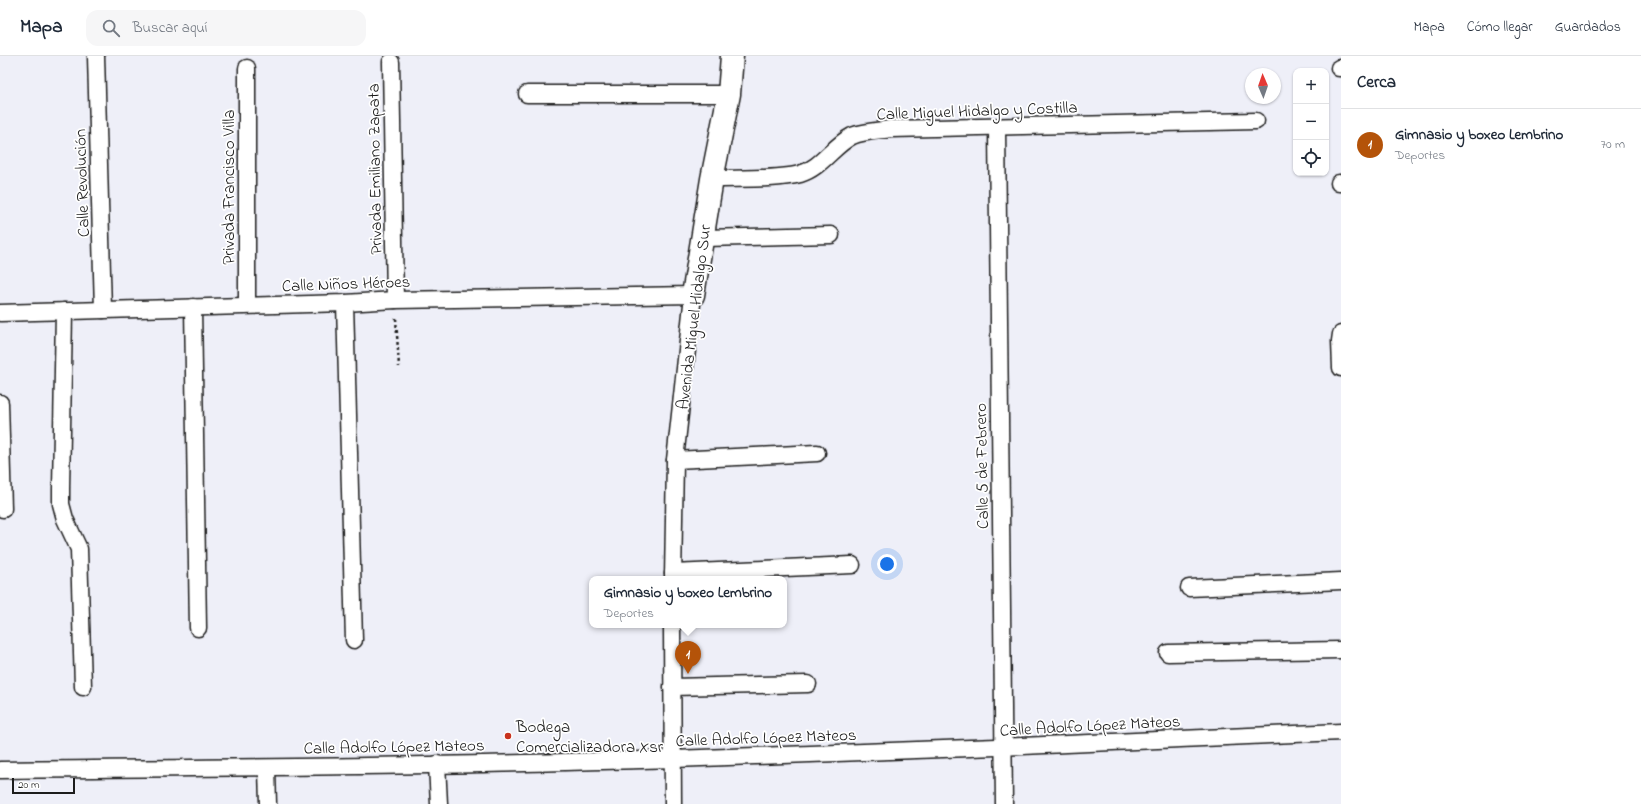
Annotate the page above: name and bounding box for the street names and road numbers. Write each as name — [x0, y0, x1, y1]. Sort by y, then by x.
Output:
street label: Privada Emiliano Zapata — [362, 83, 389, 255]
street label: Calle Miguel Hidalgo y Costilla — [876, 95, 1078, 129]
street label: Privada Francisco Villa — [217, 109, 242, 265]
street label: Calle Revolución — [68, 128, 97, 238]
street label: Avenida Miguel Hidalgo Sur — [671, 223, 720, 411]
street label: Calle Niños Héroes — [281, 270, 411, 299]
street label: Calle 5 de Febrero — [969, 403, 996, 529]
street label: Calle Adolfo López Mateos — [999, 709, 1181, 744]
street label: Calle Adolfo López Mateos — [675, 723, 857, 754]
street label: Calle Adolfo López Mateos — [303, 733, 485, 762]

